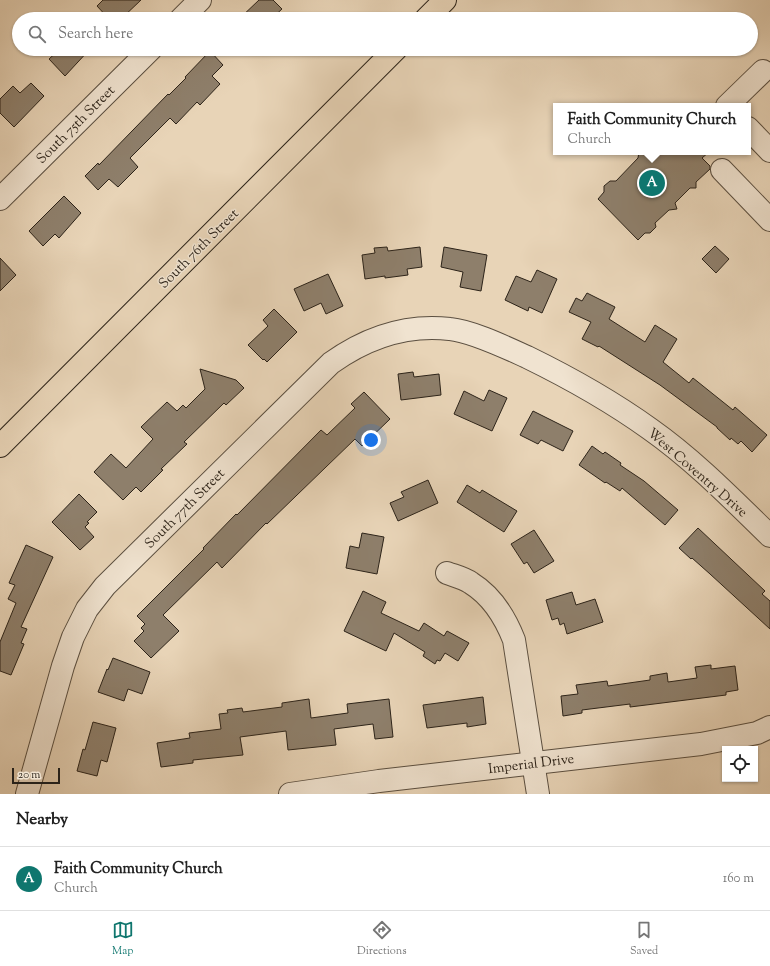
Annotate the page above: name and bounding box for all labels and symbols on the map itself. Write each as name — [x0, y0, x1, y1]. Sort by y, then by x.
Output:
street label: South 75th Street — [33, 81, 120, 169]
pin: A — [639, 168, 665, 198]
street label: South 76th Street — [155, 205, 244, 294]
street label: West Coventry Drive — [642, 424, 751, 523]
your location — [361, 430, 381, 450]
street label: South 77th Street — [141, 465, 230, 554]
street label: Imperial Drive — [487, 750, 575, 780]
scale bar — [12, 766, 60, 785]

